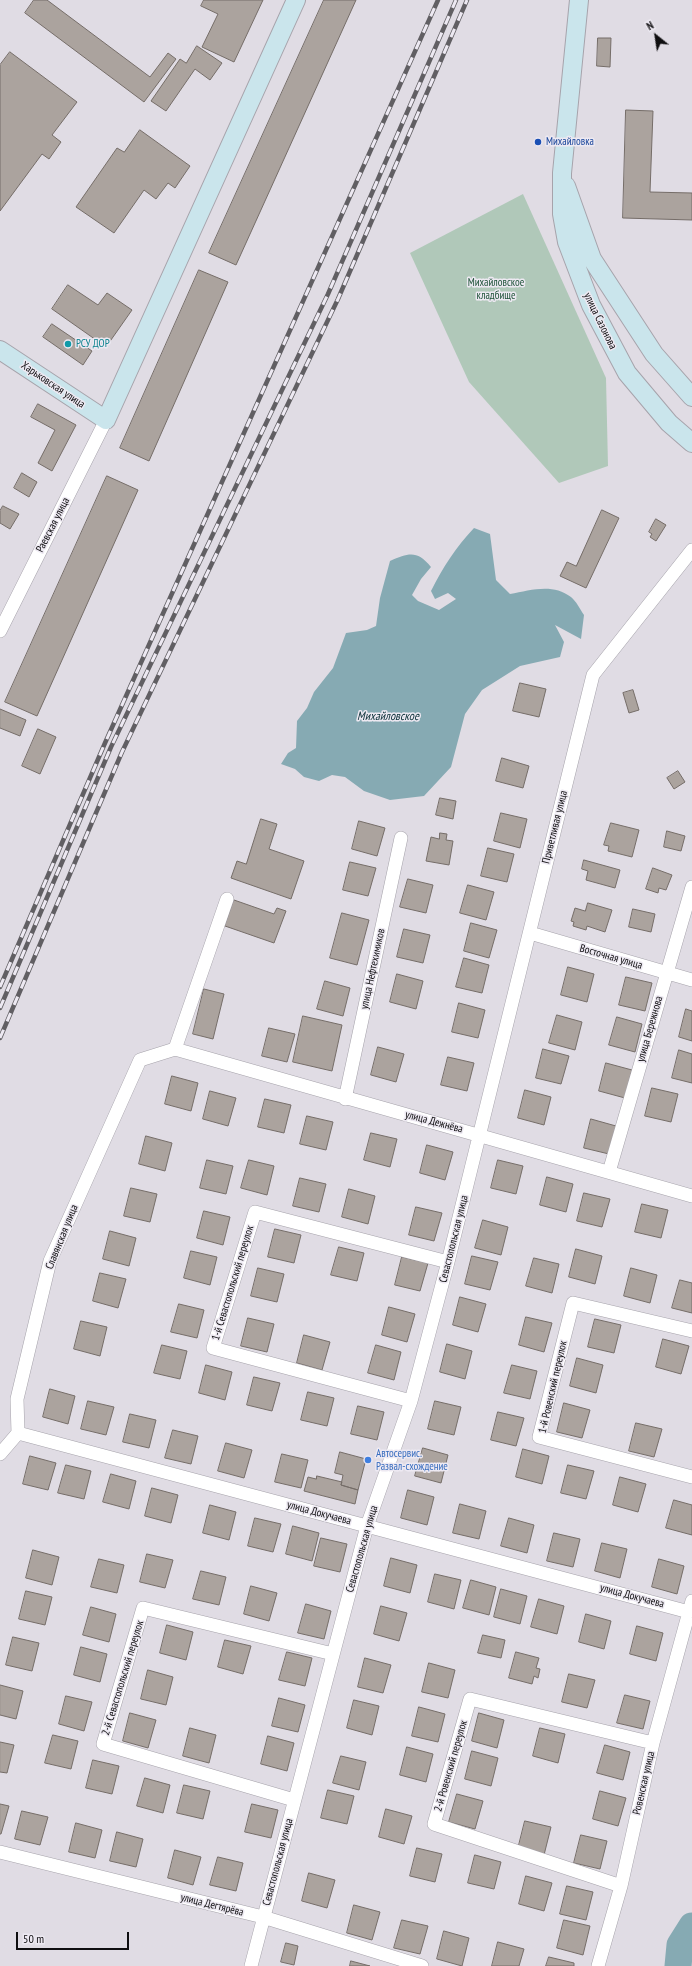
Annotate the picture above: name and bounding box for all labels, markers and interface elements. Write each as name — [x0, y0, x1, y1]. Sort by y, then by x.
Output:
north arrow — [636, 16, 676, 56]
text: N — [644, 18, 656, 33]
place label: Михайловка — [546, 135, 594, 149]
marker: Михайловка — [533, 137, 543, 147]
park label: Михайловское кладбище — [468, 276, 524, 302]
street label: улица Сазонова — [581, 291, 619, 351]
place label: РСУ ДОР — [76, 337, 110, 351]
marker: РСУ ДОР — [63, 339, 73, 349]
street label: Харьковская улица — [19, 359, 87, 411]
street label: Раевская улица — [34, 495, 72, 555]
water label: Михайловское — [357, 710, 419, 724]
street label: Приветливая улица — [540, 789, 570, 865]
street label: улица Нефтехимиков — [358, 927, 388, 1011]
street label: Восточная улица — [578, 942, 644, 972]
street label: улица Бережнова — [634, 995, 666, 1063]
street label: улица Дежнёва — [404, 1108, 464, 1136]
street label: Севастопольская улица — [437, 1194, 471, 1284]
street label: Славянская улица — [43, 1203, 81, 1271]
street label: 1-й Севастопольский переулок — [209, 1224, 257, 1342]
street label: 1-й Ровенский переулок — [536, 1339, 570, 1435]
place label: Автосервис. Развал-схождение — [376, 1447, 448, 1473]
marker: Автосервис. Развал-схождение — [363, 1455, 373, 1465]
street label: улица Докучаева — [285, 1498, 353, 1528]
street label: Севастопольская улица — [343, 1504, 381, 1594]
street label: улица Докучаева — [598, 1581, 666, 1611]
street label: 2-й Севастопольский переулок — [99, 1619, 147, 1737]
street label: 2-й Ровенский переулок — [432, 1719, 470, 1813]
street label: Ровенская улица — [630, 1750, 658, 1816]
street label: Севастопольская улица — [260, 1817, 296, 1907]
street label: улица Дегтярёва — [179, 1891, 245, 1919]
scale bar — [18, 1924, 131, 1950]
text: 50 m — [23, 1931, 44, 1946]

